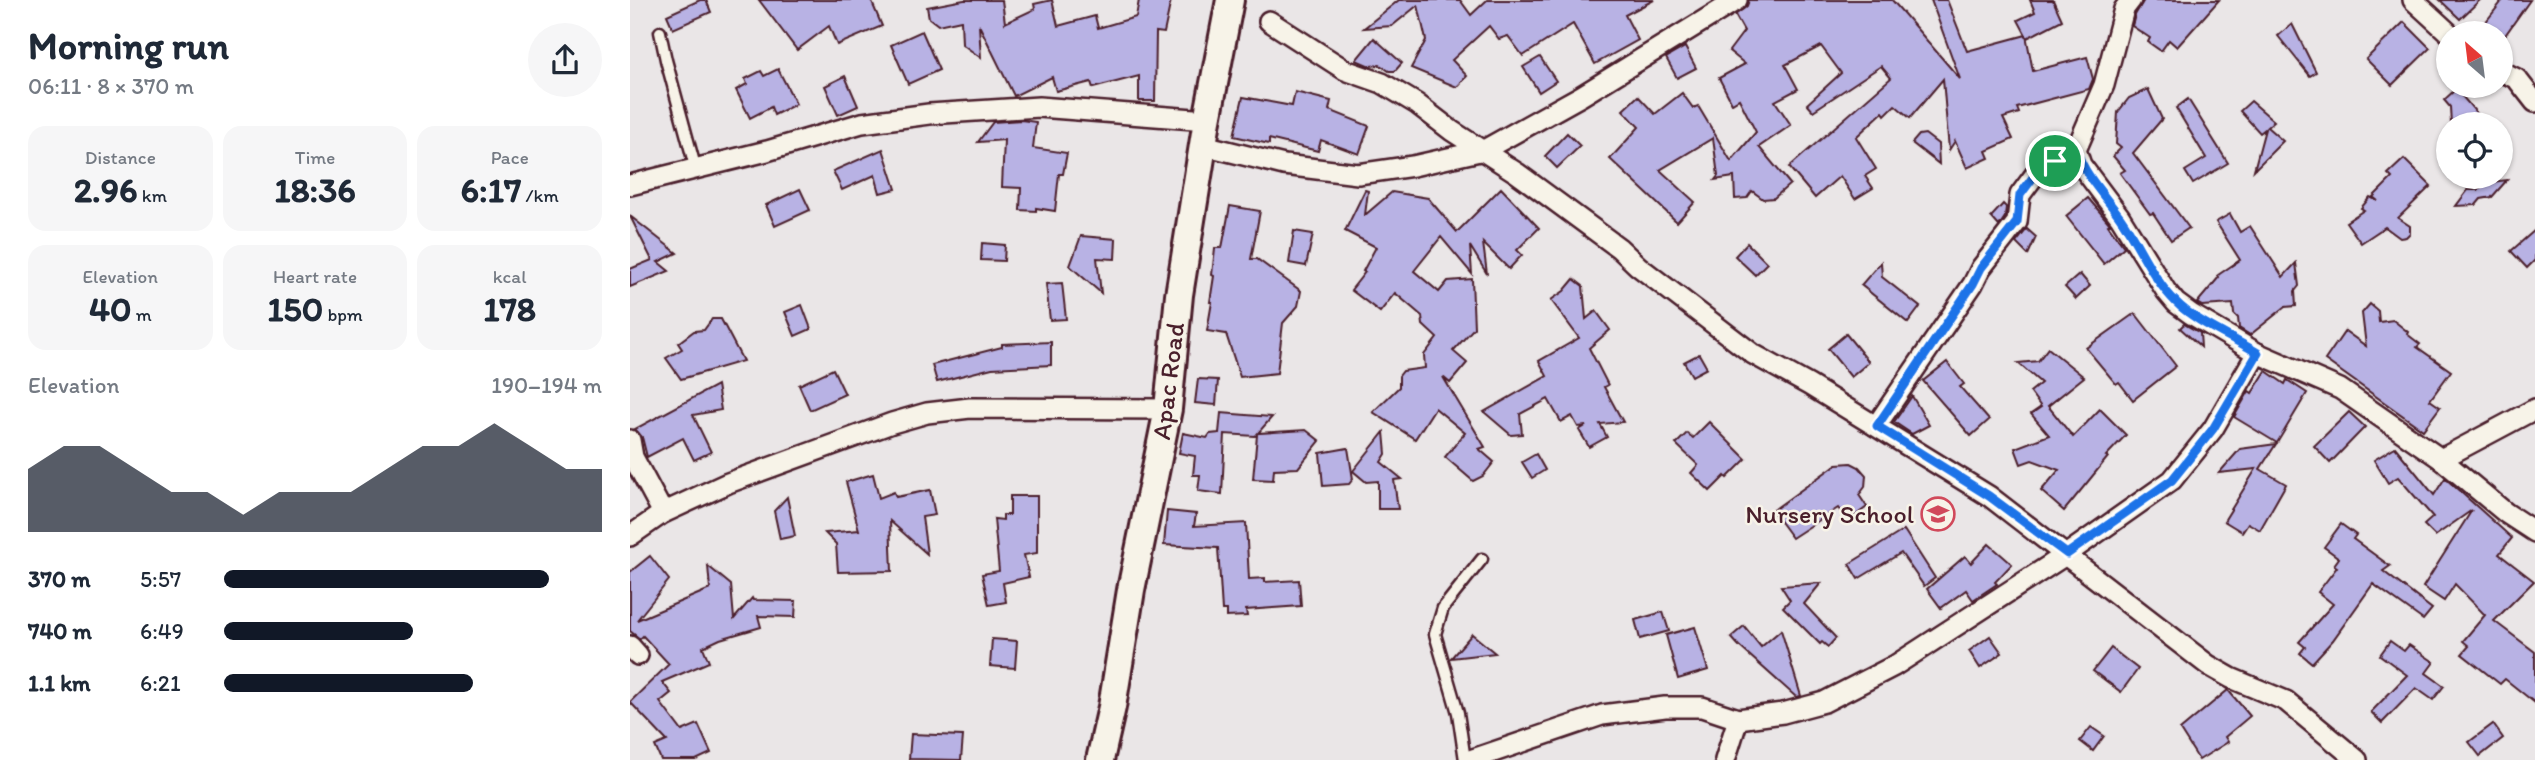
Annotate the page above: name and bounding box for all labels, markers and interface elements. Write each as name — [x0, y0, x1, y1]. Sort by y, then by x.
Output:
north arrow — [2436, 21, 2513, 98]
map controls — [2436, 21, 2513, 189]
text: Morning run — [28, 23, 229, 69]
button: share — [528, 23, 602, 97]
text: 06:11 · 8 × 370 m — [28, 72, 194, 100]
button: locate — [2436, 112, 2513, 189]
pin — [2025, 131, 2085, 191]
icon: arrive — [2036, 142, 2074, 180]
text: Distance — [85, 146, 156, 169]
text: Time — [295, 146, 335, 169]
text: Pace — [491, 146, 529, 169]
text: 2.96 — [74, 169, 138, 211]
text: 18:36 — [274, 169, 356, 211]
text: 6:17 — [461, 169, 521, 211]
text: km — [138, 184, 167, 207]
text: /km — [521, 184, 559, 207]
text: Elevation — [83, 265, 158, 288]
text: Heart rate — [273, 265, 357, 288]
text: kcal — [493, 265, 527, 288]
text: 40 — [89, 288, 132, 330]
text: 150 — [267, 288, 323, 330]
text: 178 — [483, 288, 536, 330]
text: m — [132, 303, 152, 326]
text: bpm — [323, 303, 363, 326]
street label: Apac Road — [1145, 320, 1191, 442]
text: Elevation — [28, 371, 119, 399]
text: 190–194 m — [491, 371, 602, 399]
school or university icon: Nursery School — [1919, 495, 1957, 533]
place label: Nursery School — [1745, 498, 1914, 530]
text: 370 m — [28, 565, 91, 593]
text: 5:57 — [140, 565, 181, 593]
text: 740 m — [28, 617, 92, 645]
text: 6:49 — [140, 617, 184, 645]
text: 1.1 km — [28, 669, 91, 697]
text: 6:21 — [140, 669, 181, 697]

